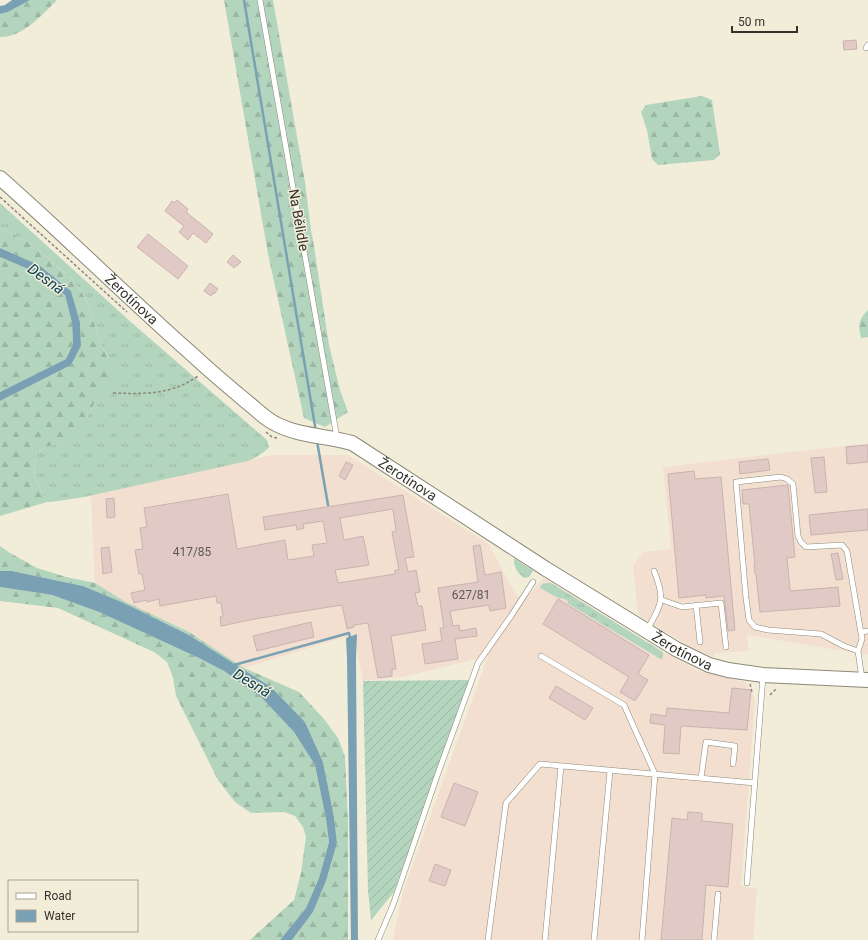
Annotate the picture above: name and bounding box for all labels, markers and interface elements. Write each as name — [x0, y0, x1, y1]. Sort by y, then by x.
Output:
scale bar — [732, 8, 797, 34]
text: 50 m — [738, 15, 765, 29]
street label: Na Bělidle — [286, 188, 312, 252]
water label: Desná — [24, 260, 68, 298]
street label: Žerotínova — [102, 270, 161, 328]
street label: Žerotínova — [376, 454, 440, 504]
house number: 417/85 — [173, 545, 212, 559]
house number: 627/81 — [452, 588, 490, 602]
street label: Žerotínova — [649, 627, 715, 673]
water label: Desná — [230, 665, 274, 701]
legend — [8, 880, 138, 932]
text: Road — [44, 889, 72, 903]
text: Water — [44, 909, 75, 923]

